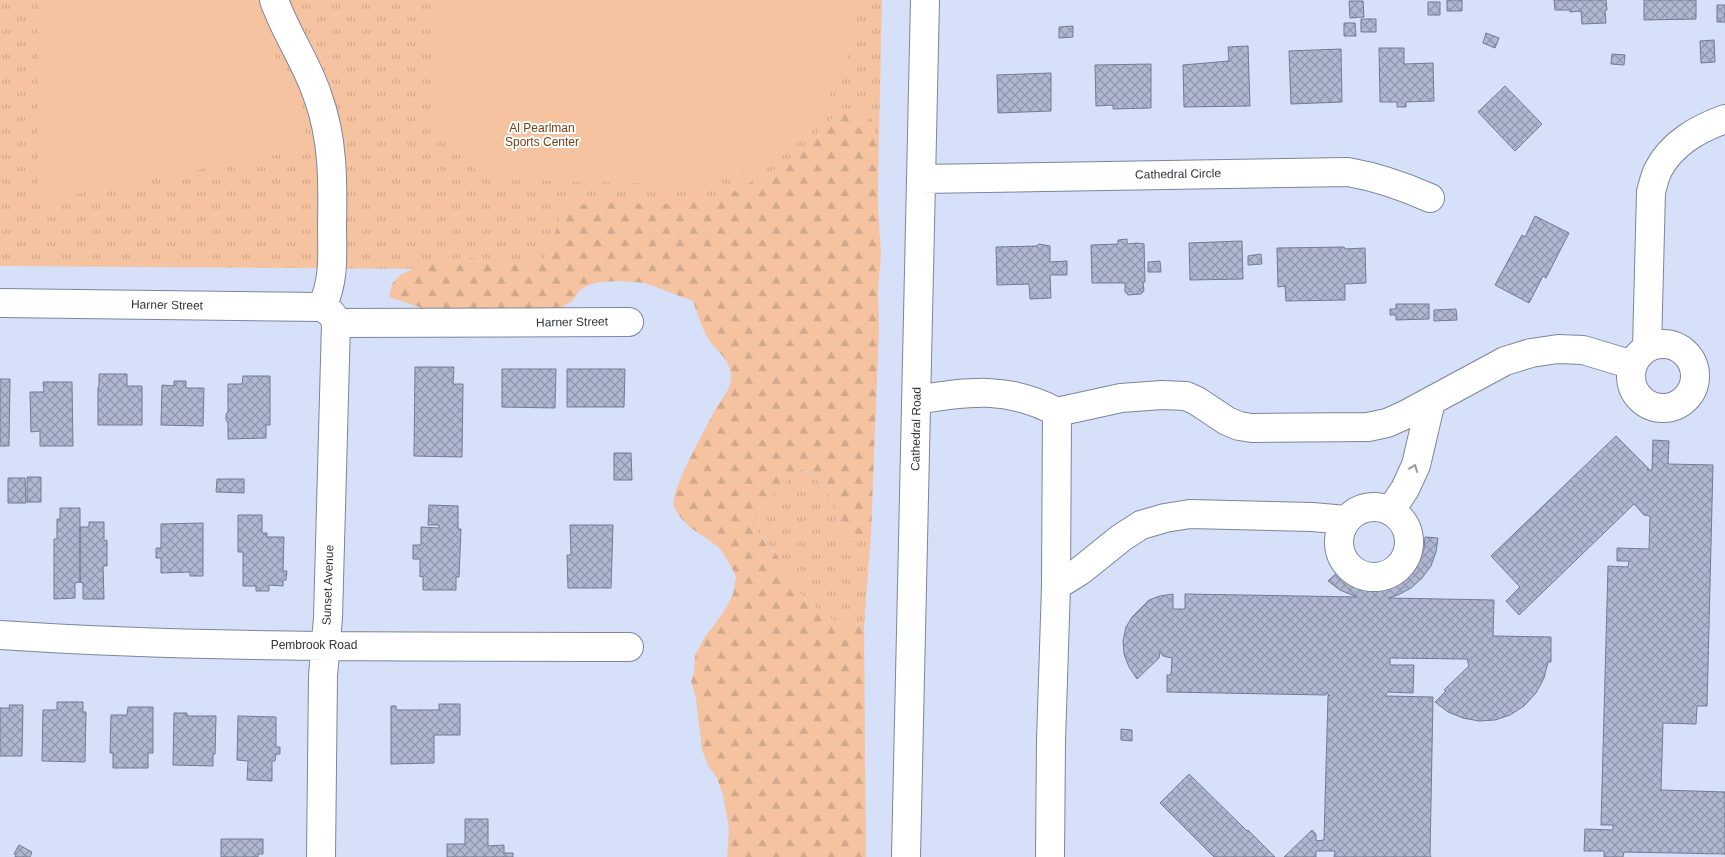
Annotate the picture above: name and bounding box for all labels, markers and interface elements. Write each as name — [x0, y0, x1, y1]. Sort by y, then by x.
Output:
park label: Al Pearlman Sports Center — [505, 121, 579, 149]
street label: Cathedral Circle — [1135, 166, 1221, 182]
street label: Harner Street — [131, 297, 204, 313]
street label: Harner Street — [536, 314, 609, 330]
street label: Cathedral Road — [908, 387, 924, 471]
one-way arrow — [1408, 464, 1418, 473]
street label: Sunset Avenue — [320, 544, 336, 625]
street label: Pembrook Road — [271, 638, 357, 652]

